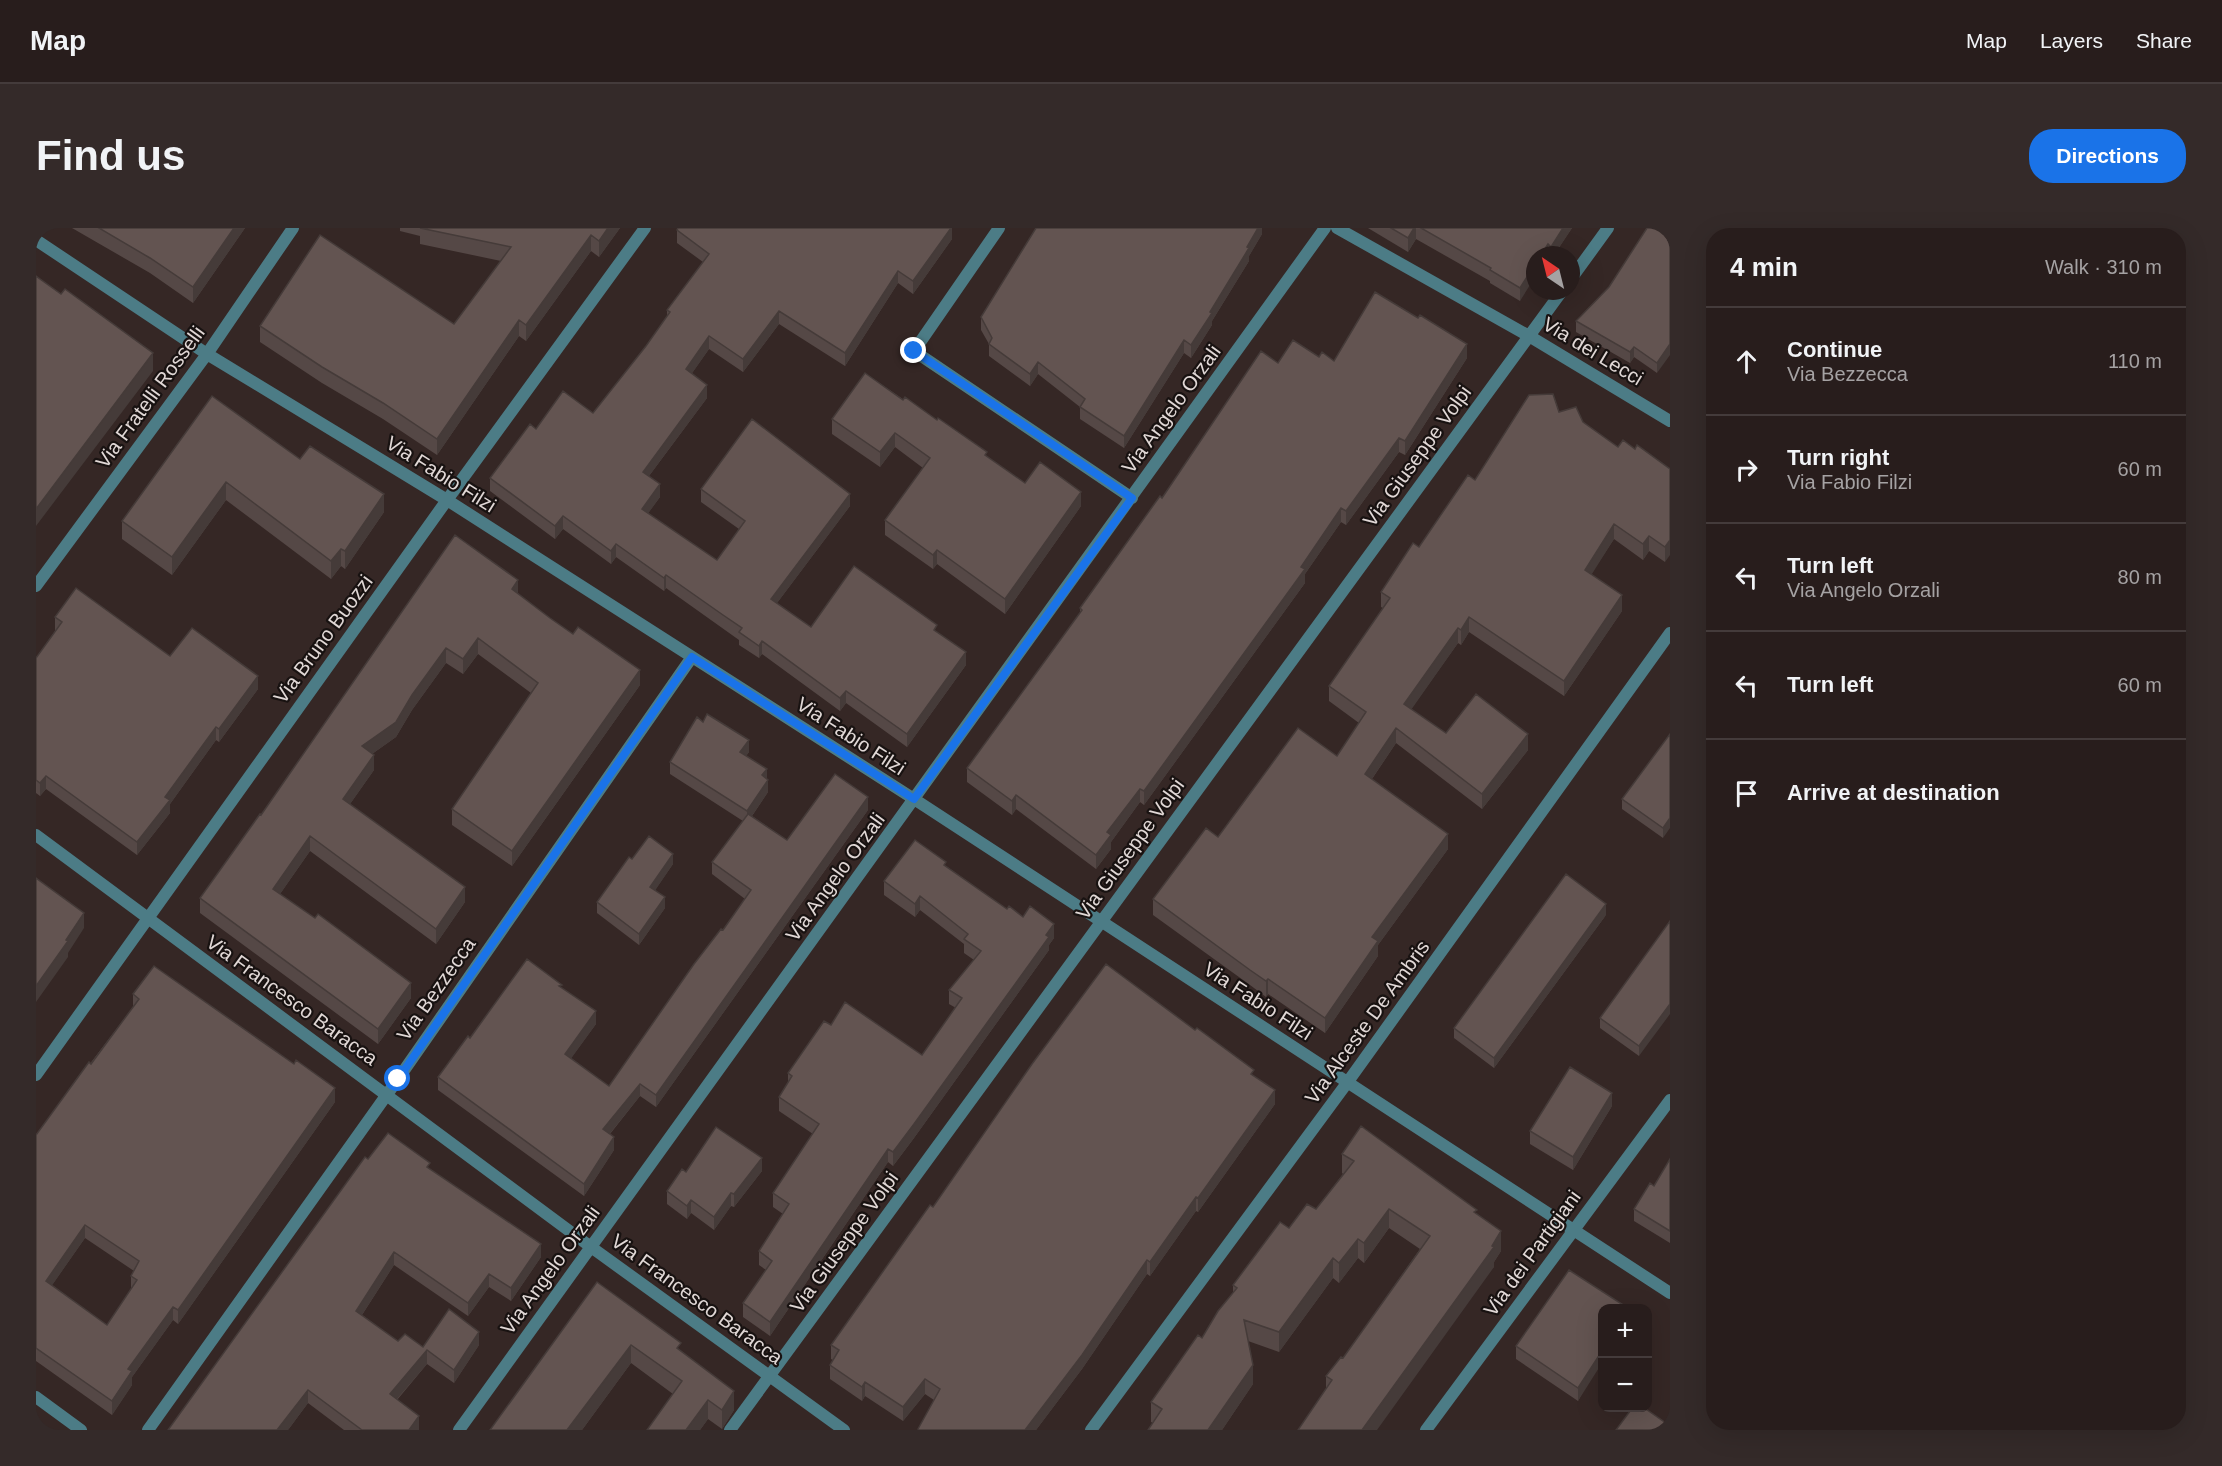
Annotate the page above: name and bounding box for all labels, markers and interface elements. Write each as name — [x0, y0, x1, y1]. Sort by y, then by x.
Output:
text: Map — [30, 25, 86, 56]
text: Map — [1966, 29, 2007, 52]
text: Layers — [2040, 29, 2103, 52]
text: Share — [2136, 29, 2192, 52]
button: Directions — [2029, 129, 2186, 183]
text: Find us — [36, 132, 185, 179]
north arrow — [1526, 246, 1580, 300]
text: 4 min — [1730, 252, 1798, 282]
text: Walk · 310 m — [2045, 256, 2162, 278]
street label: Via dei Lecci — [1539, 312, 1647, 390]
street label: Via Fratelli Rosselli — [91, 322, 209, 472]
route end — [900, 337, 926, 363]
text: Continue — [1787, 337, 1882, 362]
street label: Via Angelo Orzali — [1117, 341, 1225, 477]
icon: ahead — [1730, 345, 1763, 378]
text: 110 m — [2108, 350, 2162, 372]
text: Via Bezzecca — [1787, 363, 1908, 385]
street label: Via Giuseppe Volpi — [1359, 381, 1475, 531]
street label: Via Fabio Filzi — [382, 431, 500, 517]
text: Turn right — [1787, 445, 1889, 470]
icon: right — [1730, 453, 1763, 486]
text: 60 m — [2118, 458, 2162, 480]
text: Via Fabio Filzi — [1787, 471, 1912, 493]
text: Turn left — [1787, 553, 1873, 578]
icon: left — [1730, 561, 1763, 594]
text: 80 m — [2118, 566, 2162, 588]
street label: Via Bruno Buozzi — [269, 571, 377, 707]
text: Via Angelo Orzali — [1787, 579, 1940, 601]
icon: left — [1730, 669, 1763, 702]
text: Turn left — [1787, 672, 1873, 697]
text: 60 m — [2118, 674, 2162, 696]
street label: Via Fabio Filzi — [792, 693, 910, 779]
street label: Via Giuseppe Volpi — [1072, 774, 1188, 924]
icon: arrive — [1730, 777, 1763, 810]
text: Arrive at destination — [1787, 780, 2000, 805]
street label: Via Angelo Orzali — [781, 809, 889, 945]
street label: Via Francesco Baracca — [202, 930, 383, 1070]
street label: Via Bezzecca — [392, 932, 480, 1045]
street label: Via Alceste De Ambris — [1300, 936, 1434, 1108]
street label: Via Fabio Filzi — [1199, 958, 1317, 1044]
route start — [384, 1065, 410, 1091]
street label: Via Giuseppe Volpi — [786, 1167, 902, 1317]
street label: Via dei Partigiani — [1479, 1186, 1585, 1320]
street label: Via Angelo Orzali — [496, 1202, 604, 1338]
street label: Via Francesco Baracca — [607, 1229, 788, 1369]
map controls — [1598, 1304, 1652, 1412]
button: + — [1598, 1304, 1652, 1358]
button: − — [1598, 1358, 1652, 1412]

